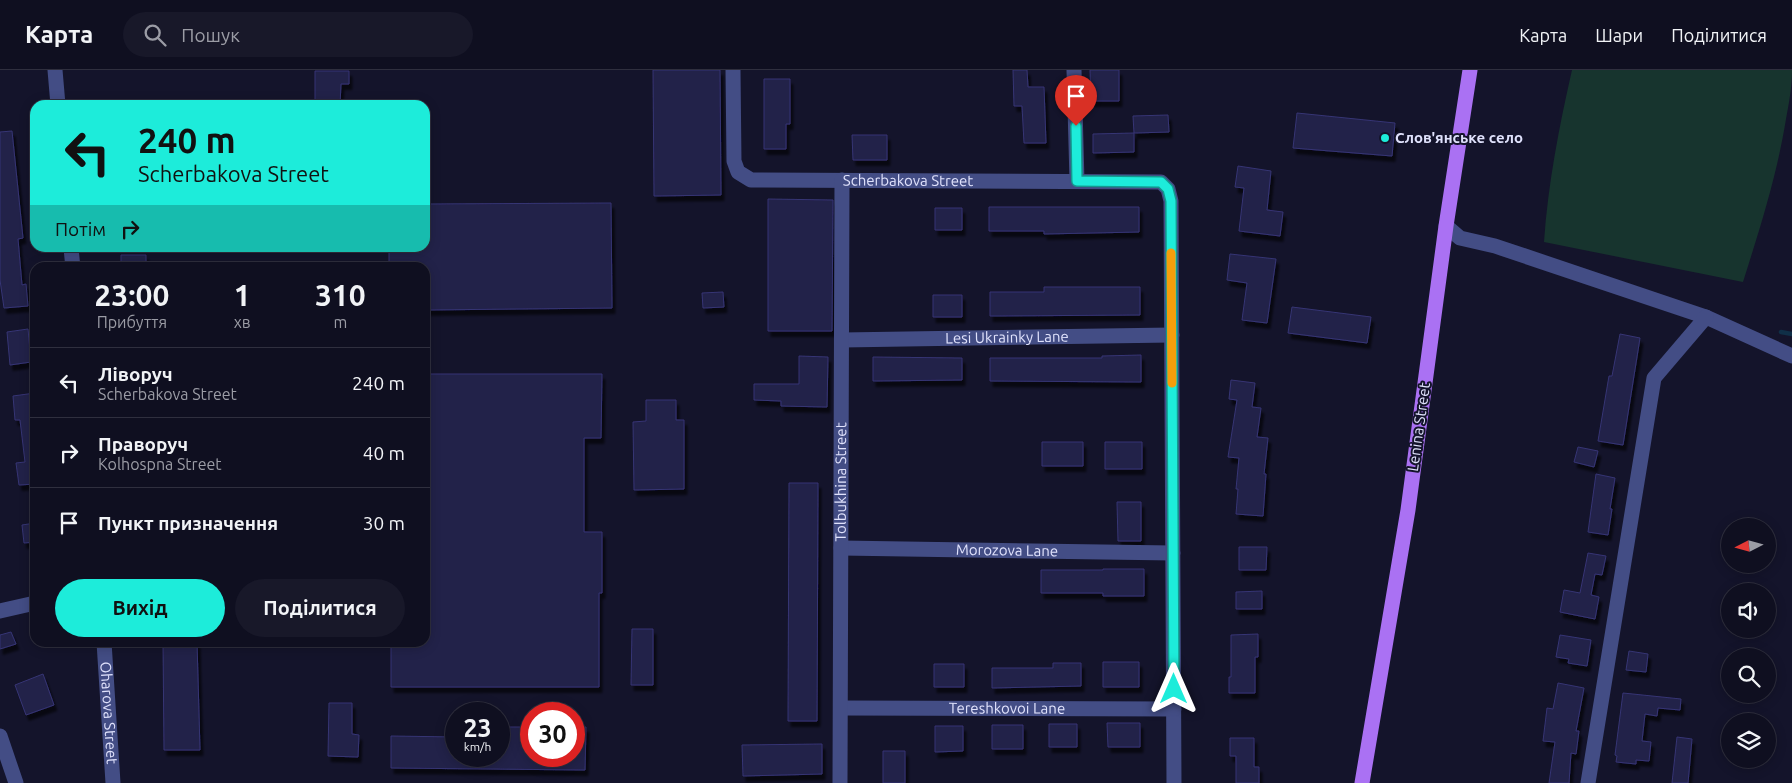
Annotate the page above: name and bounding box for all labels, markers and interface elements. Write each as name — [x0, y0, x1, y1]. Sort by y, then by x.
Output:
search box — [123, 12, 473, 57]
text: Карта — [25, 21, 93, 48]
icon: search — [141, 21, 169, 49]
text: Пошук — [181, 24, 240, 46]
text: Карта — [1519, 25, 1567, 45]
text: Шари — [1595, 25, 1643, 45]
text: Поділитися — [1671, 25, 1767, 45]
pin — [1055, 75, 1097, 126]
icon: arrive — [1062, 82, 1090, 110]
icon: left — [55, 120, 120, 185]
text: 240 m — [138, 120, 236, 160]
place label: Слов'янське село — [1395, 129, 1523, 146]
marker: Слов'янське село — [1379, 132, 1391, 144]
text: Scherbakova Street — [138, 161, 329, 186]
street label: Scherbakova Street — [843, 171, 973, 189]
icon: right — [116, 215, 144, 243]
text: Потім — [55, 218, 106, 240]
text: 23:00 — [94, 278, 169, 312]
text: 1 — [234, 278, 251, 312]
text: 310 — [315, 278, 366, 312]
text: Прибуття — [97, 313, 167, 331]
text: хв — [234, 313, 251, 331]
text: m — [333, 313, 347, 331]
street label: Lesi Ukrainky Lane — [945, 328, 1069, 346]
text: Ліворуч — [98, 363, 172, 385]
icon: left — [55, 369, 83, 397]
text: 240 m — [352, 372, 405, 394]
street label: Lenina Street — [1404, 381, 1433, 473]
text: Scherbakova Street — [98, 385, 237, 403]
street label: Tolbukhina Street — [832, 422, 849, 542]
text: Праворуч — [98, 433, 188, 455]
icon: right — [55, 439, 83, 467]
text: 40 m — [363, 442, 405, 464]
text: Kolhospna Street — [98, 455, 222, 473]
icon: arrive — [55, 509, 83, 537]
text: Пункт призначення — [98, 512, 278, 534]
text: 30 m — [363, 512, 405, 534]
north arrow — [1721, 518, 1776, 572]
map controls — [1721, 518, 1776, 768]
street label: Morozova Lane — [956, 541, 1058, 559]
button: Вихід — [55, 579, 225, 637]
button: Поділитися — [235, 579, 405, 637]
button: sound — [1721, 583, 1776, 638]
button: search — [1721, 648, 1776, 703]
street label: Oharova Street — [97, 661, 121, 765]
position arrow — [1147, 662, 1199, 714]
street label: Tereshkovoi Lane — [949, 699, 1065, 717]
speed limit sign: 30 — [520, 702, 585, 767]
button: layers — [1721, 713, 1776, 768]
text: 23 — [463, 714, 492, 742]
text: km/h — [464, 740, 491, 753]

